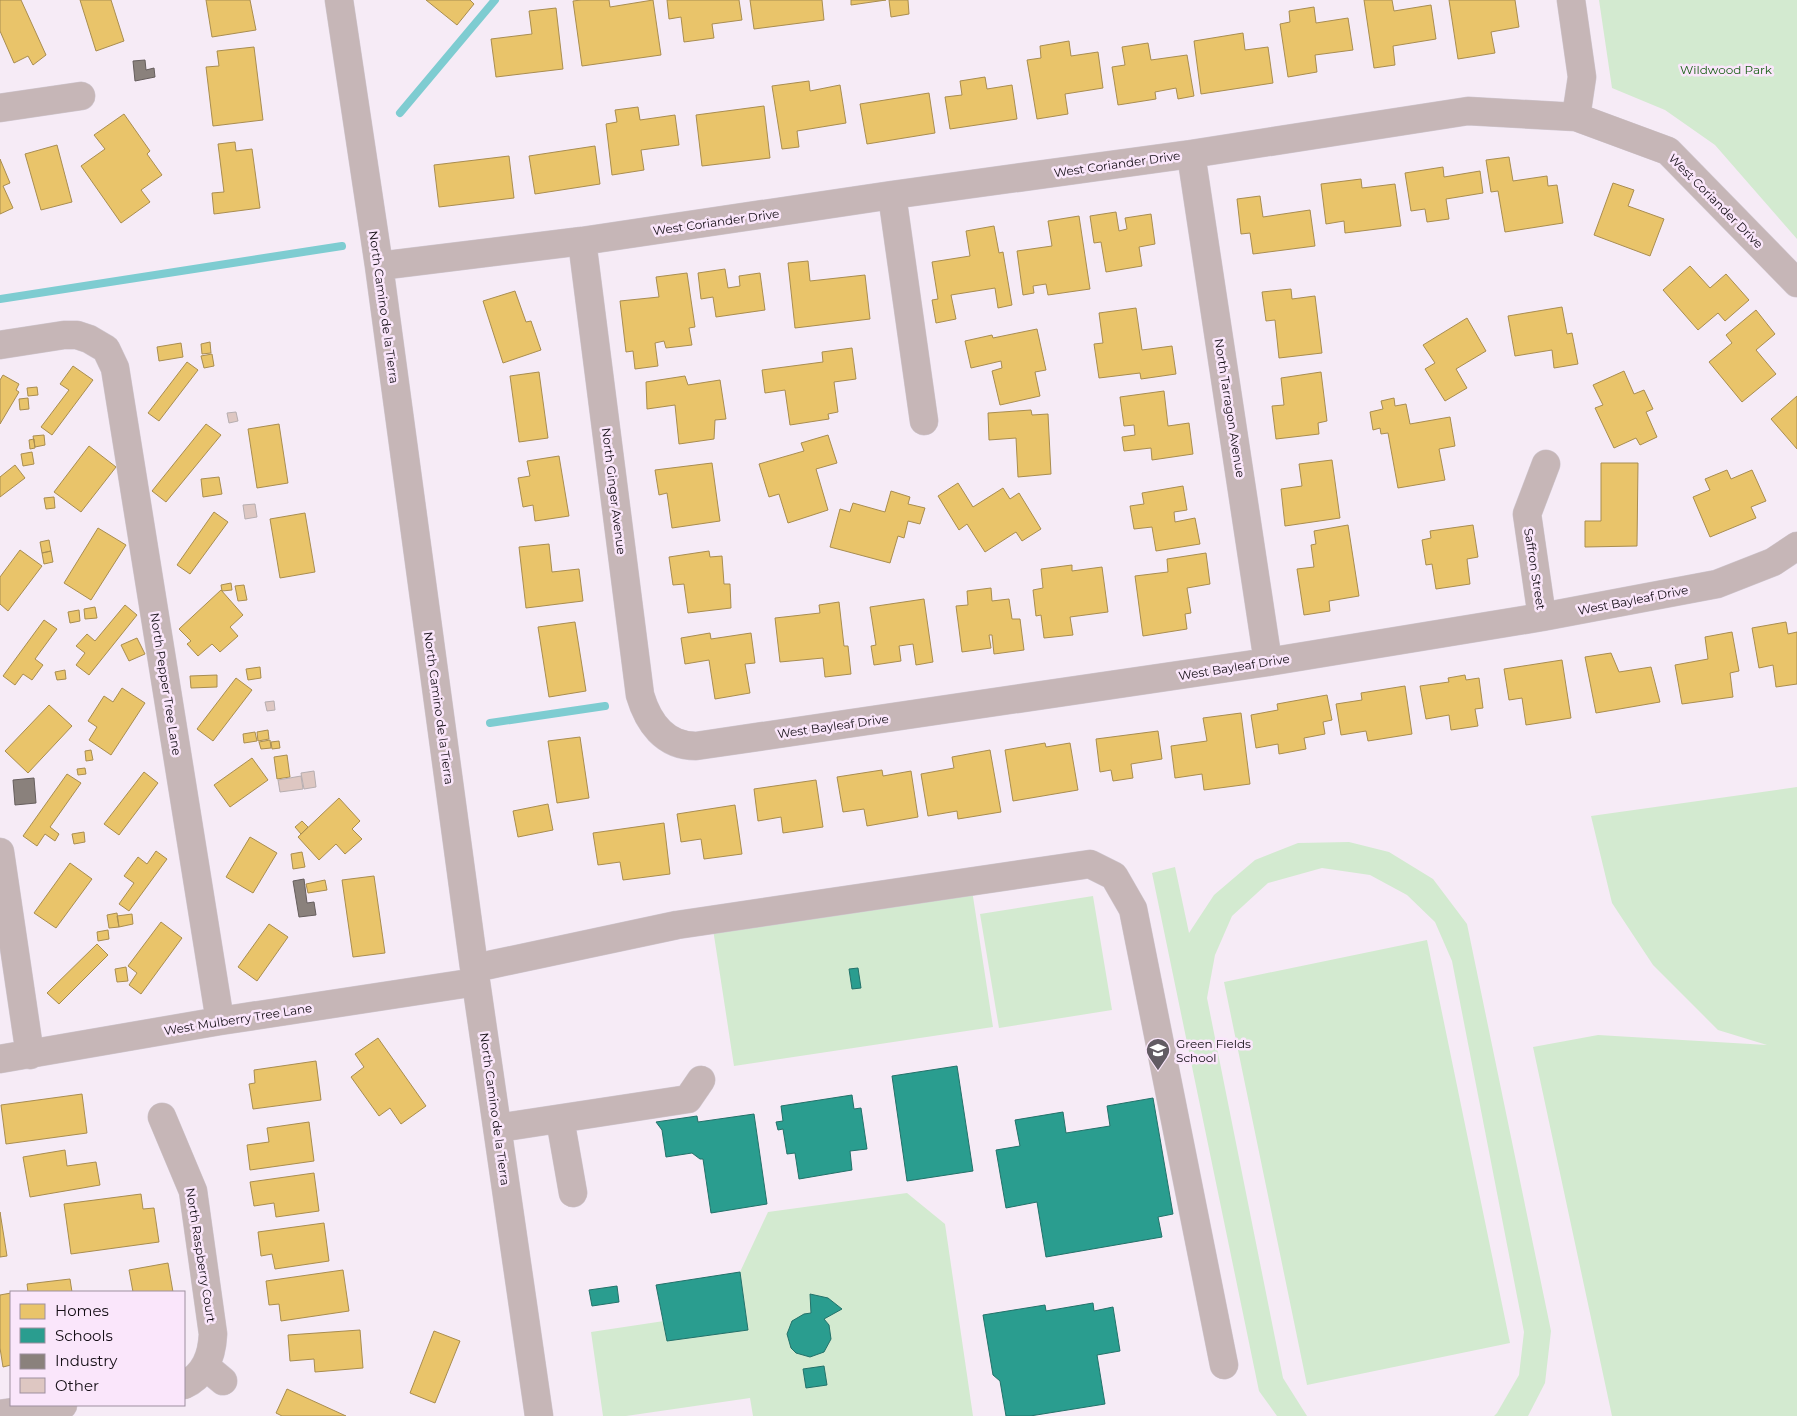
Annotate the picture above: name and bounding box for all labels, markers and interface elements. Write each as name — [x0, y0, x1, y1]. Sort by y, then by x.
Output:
park label: Wildwood Park — [1680, 62, 1773, 77]
street label: West Coriander Drive — [1053, 148, 1181, 180]
street label: West Coriander Drive — [1666, 151, 1766, 251]
street label: West Coriander Drive — [652, 206, 780, 238]
street label: North Camino de la Tierra — [366, 230, 402, 384]
street label: North Tarragon Avenue — [1212, 337, 1248, 479]
street label: North Ginger Avenue — [599, 427, 629, 555]
street label: Saffron Street — [1521, 527, 1549, 611]
street label: West Bayleaf Drive — [1576, 582, 1690, 618]
street label: North Pepper Tree Lane — [147, 612, 185, 756]
street label: North Camino de la Tierra — [421, 631, 457, 785]
street label: West Bayleaf Drive — [1177, 651, 1291, 683]
street label: West Bayleaf Drive — [776, 711, 890, 741]
street label: West Mulberry Tree Lane — [163, 1000, 313, 1038]
street label: North Camino de la Tierra — [477, 1032, 513, 1186]
place label: Green Fields School — [1176, 1036, 1251, 1065]
school or university icon: Green Fields School — [1145, 1037, 1171, 1071]
street label: North Raspberry Court — [183, 1187, 219, 1324]
legend — [10, 1291, 185, 1406]
text: Homes — [55, 1301, 109, 1320]
text: Schools — [55, 1326, 113, 1345]
text: Industry — [55, 1351, 118, 1370]
text: Other — [55, 1376, 99, 1395]

